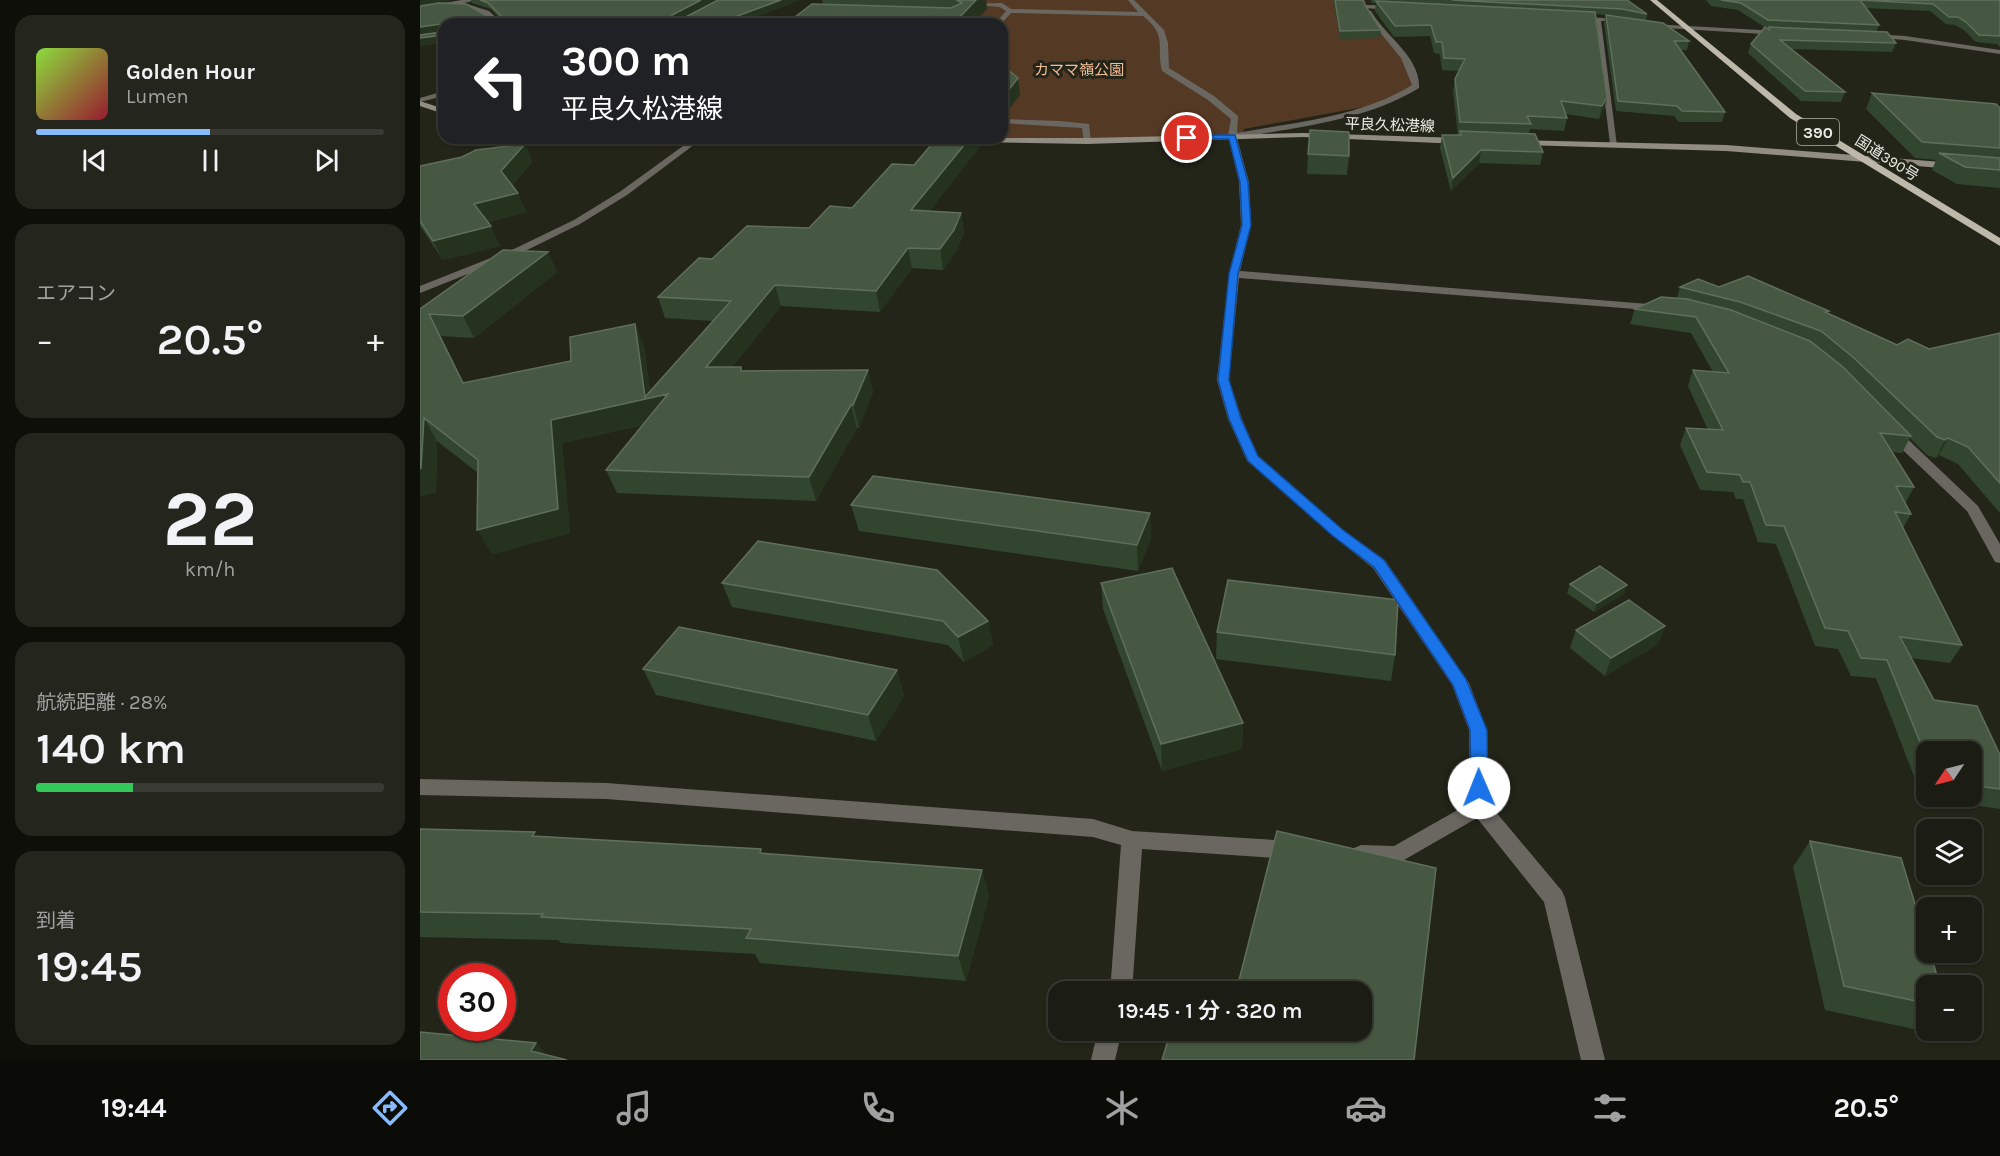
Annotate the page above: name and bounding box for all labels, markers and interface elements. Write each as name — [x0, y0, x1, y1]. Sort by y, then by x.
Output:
text: 300 m — [561, 36, 691, 86]
icon: left — [462, 42, 540, 120]
text: Golden Hour — [126, 59, 255, 85]
park label: カママ嶺公園 — [1034, 61, 1124, 79]
text: Lumen — [126, 85, 189, 108]
text: 平良久松港線 — [561, 93, 723, 125]
pin — [1161, 112, 1212, 163]
street label: 平良久松港線 — [1345, 114, 1435, 136]
road number: 390 — [1797, 119, 1839, 145]
icon: arrive — [1170, 121, 1203, 154]
street label: 国道390号 — [1852, 131, 1922, 185]
icon: previous — [78, 144, 111, 177]
icon: pause — [194, 144, 227, 177]
icon: next — [310, 144, 343, 177]
text: エアコン — [36, 282, 116, 305]
text: 20.5° — [157, 313, 263, 365]
text: − — [36, 321, 53, 359]
text: + — [367, 321, 384, 359]
text: 22 — [163, 473, 257, 565]
text: km/h — [185, 558, 235, 581]
text: 航続距離 · 28% — [36, 691, 167, 714]
text: 140 km — [36, 722, 186, 774]
north arrow — [1916, 741, 1982, 807]
map controls — [1916, 741, 1982, 1041]
position arrow — [1447, 756, 1511, 820]
button: layers — [1916, 819, 1982, 885]
button: + — [1916, 897, 1982, 963]
text: 到着 — [36, 909, 76, 932]
text: 19:45 — [36, 940, 143, 992]
speed limit sign: 30 — [438, 963, 516, 1041]
button: − — [1916, 975, 1982, 1041]
text: 19:45 · 1 分 · 320 m — [1118, 998, 1302, 1024]
icon: directions — [369, 1087, 411, 1129]
icon: music — [613, 1087, 655, 1129]
icon: phone — [857, 1087, 899, 1129]
icon: climate — [1101, 1087, 1143, 1129]
icon: car — [1345, 1087, 1387, 1129]
icon: filters — [1589, 1087, 1631, 1129]
text: 19:44 — [101, 1092, 167, 1124]
text: 20.5° — [1833, 1092, 1899, 1124]

